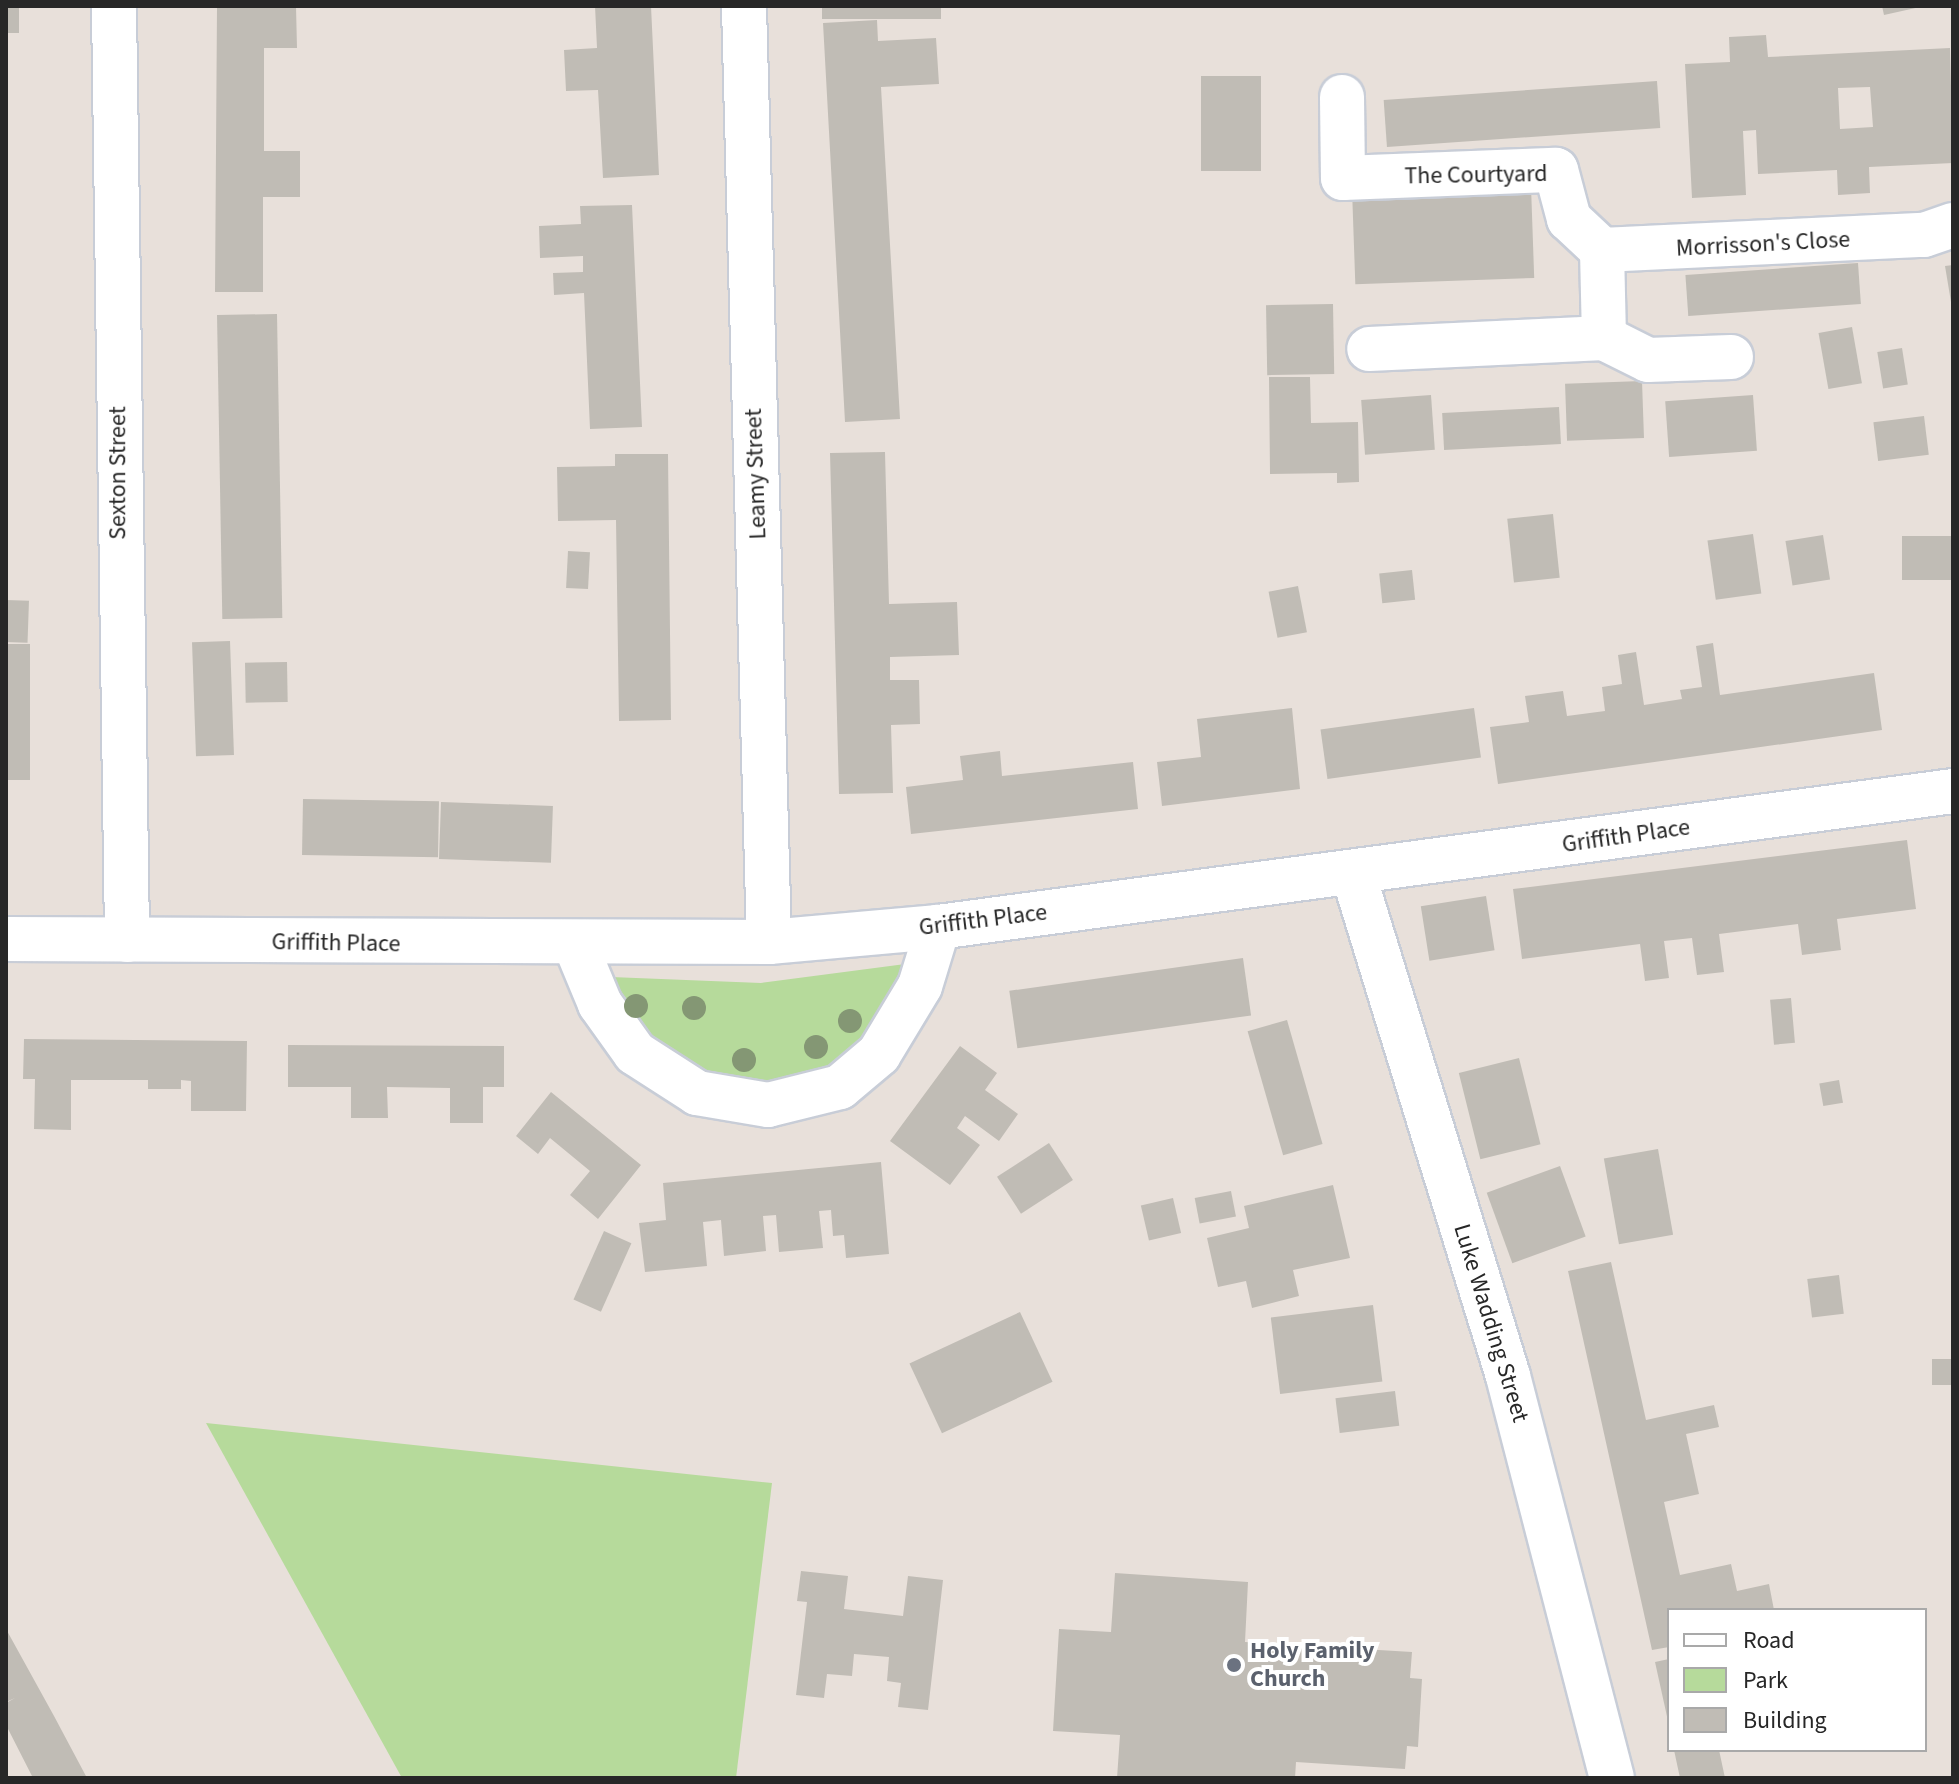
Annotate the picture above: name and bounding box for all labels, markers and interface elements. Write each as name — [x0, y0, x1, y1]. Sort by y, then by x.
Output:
street label: The Courtyard — [1404, 159, 1548, 191]
street label: Morrisson's Close — [1675, 225, 1851, 263]
street label: Sexton Street — [104, 406, 132, 540]
street label: Leamy Street — [739, 408, 773, 540]
street label: Griffith Place — [1560, 813, 1692, 859]
street label: Griffith Place — [917, 898, 1049, 942]
street label: Griffith Place — [271, 927, 401, 959]
street label: Luke Wadding Street — [1447, 1220, 1535, 1426]
legend — [1667, 1608, 1927, 1752]
text: Road — [1743, 1623, 1795, 1658]
place label: Holy Family Church — [1250, 1637, 1375, 1693]
marker: Holy Family Church — [1225, 1656, 1243, 1674]
text: Park — [1743, 1663, 1788, 1698]
text: Building — [1743, 1703, 1827, 1738]

